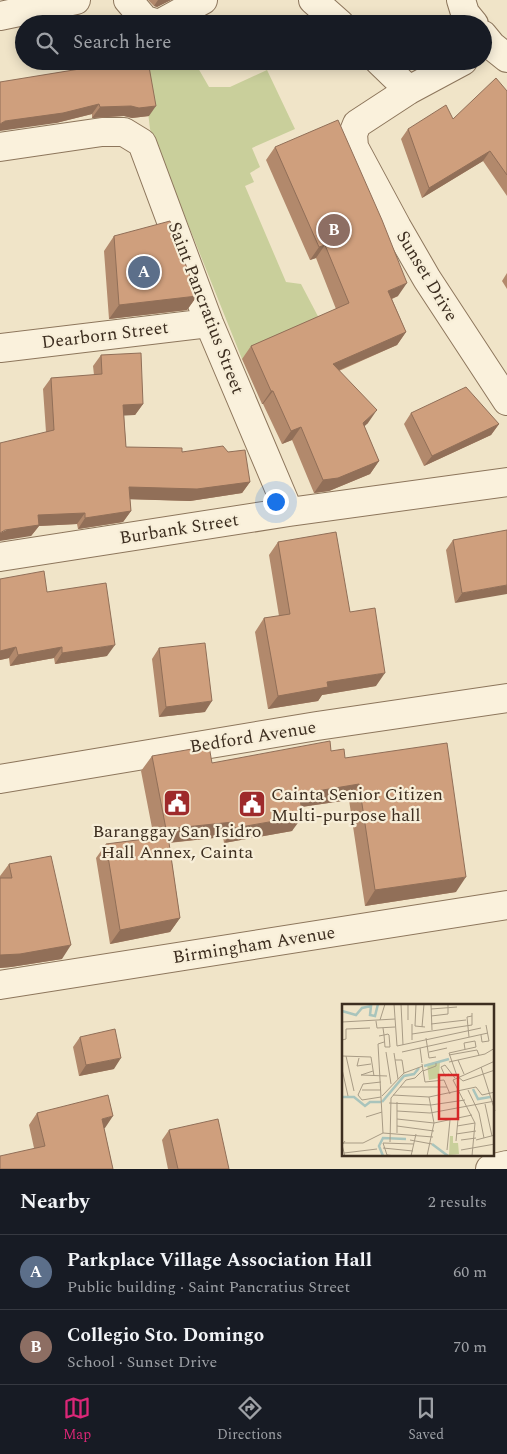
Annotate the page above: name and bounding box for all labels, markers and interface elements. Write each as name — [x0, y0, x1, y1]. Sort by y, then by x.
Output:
search box — [15, 15, 492, 70]
text: Search here — [73, 28, 172, 57]
icon: search — [33, 29, 61, 57]
pin: B — [318, 211, 350, 249]
street label: Saint Pancratius Street — [161, 218, 251, 398]
street label: Sunset Drive — [389, 226, 465, 326]
pin: A — [128, 253, 160, 291]
street label: Dearborn Street — [40, 314, 170, 356]
your location — [263, 489, 289, 515]
street label: Burbank Street — [117, 506, 241, 552]
street label: Bedford Avenue — [188, 714, 318, 760]
place label: Cainta Senior Citizen Multi-purpose hall — [271, 781, 443, 829]
public building icon: Baranggay San Isidro Hall Annex, Cainta — [162, 788, 192, 818]
public building icon: Cainta Senior Citizen Multi-purpose hall — [237, 789, 267, 819]
place label: Baranggay San Isidro Hall Annex, Cainta — [92, 818, 262, 866]
street label: Birmingham Avenue — [171, 919, 337, 971]
inset map — [342, 1004, 494, 1156]
text: Nearby — [20, 1186, 90, 1218]
text: 2 results — [428, 1190, 487, 1214]
text: Parkplace Village Association Hall — [67, 1246, 372, 1275]
text: A — [30, 1260, 42, 1284]
text: 60 m — [453, 1260, 487, 1284]
text: Public building · Saint Pancratius Street — [67, 1275, 350, 1299]
text: Collegio Sto. Domingo — [67, 1321, 264, 1350]
text: B — [30, 1335, 42, 1359]
text: 70 m — [453, 1335, 487, 1359]
text: School · Sunset Drive — [67, 1350, 217, 1374]
tab: Map — [63, 1394, 91, 1445]
tab: Directions — [217, 1394, 282, 1445]
tab: Saved — [408, 1394, 444, 1445]

